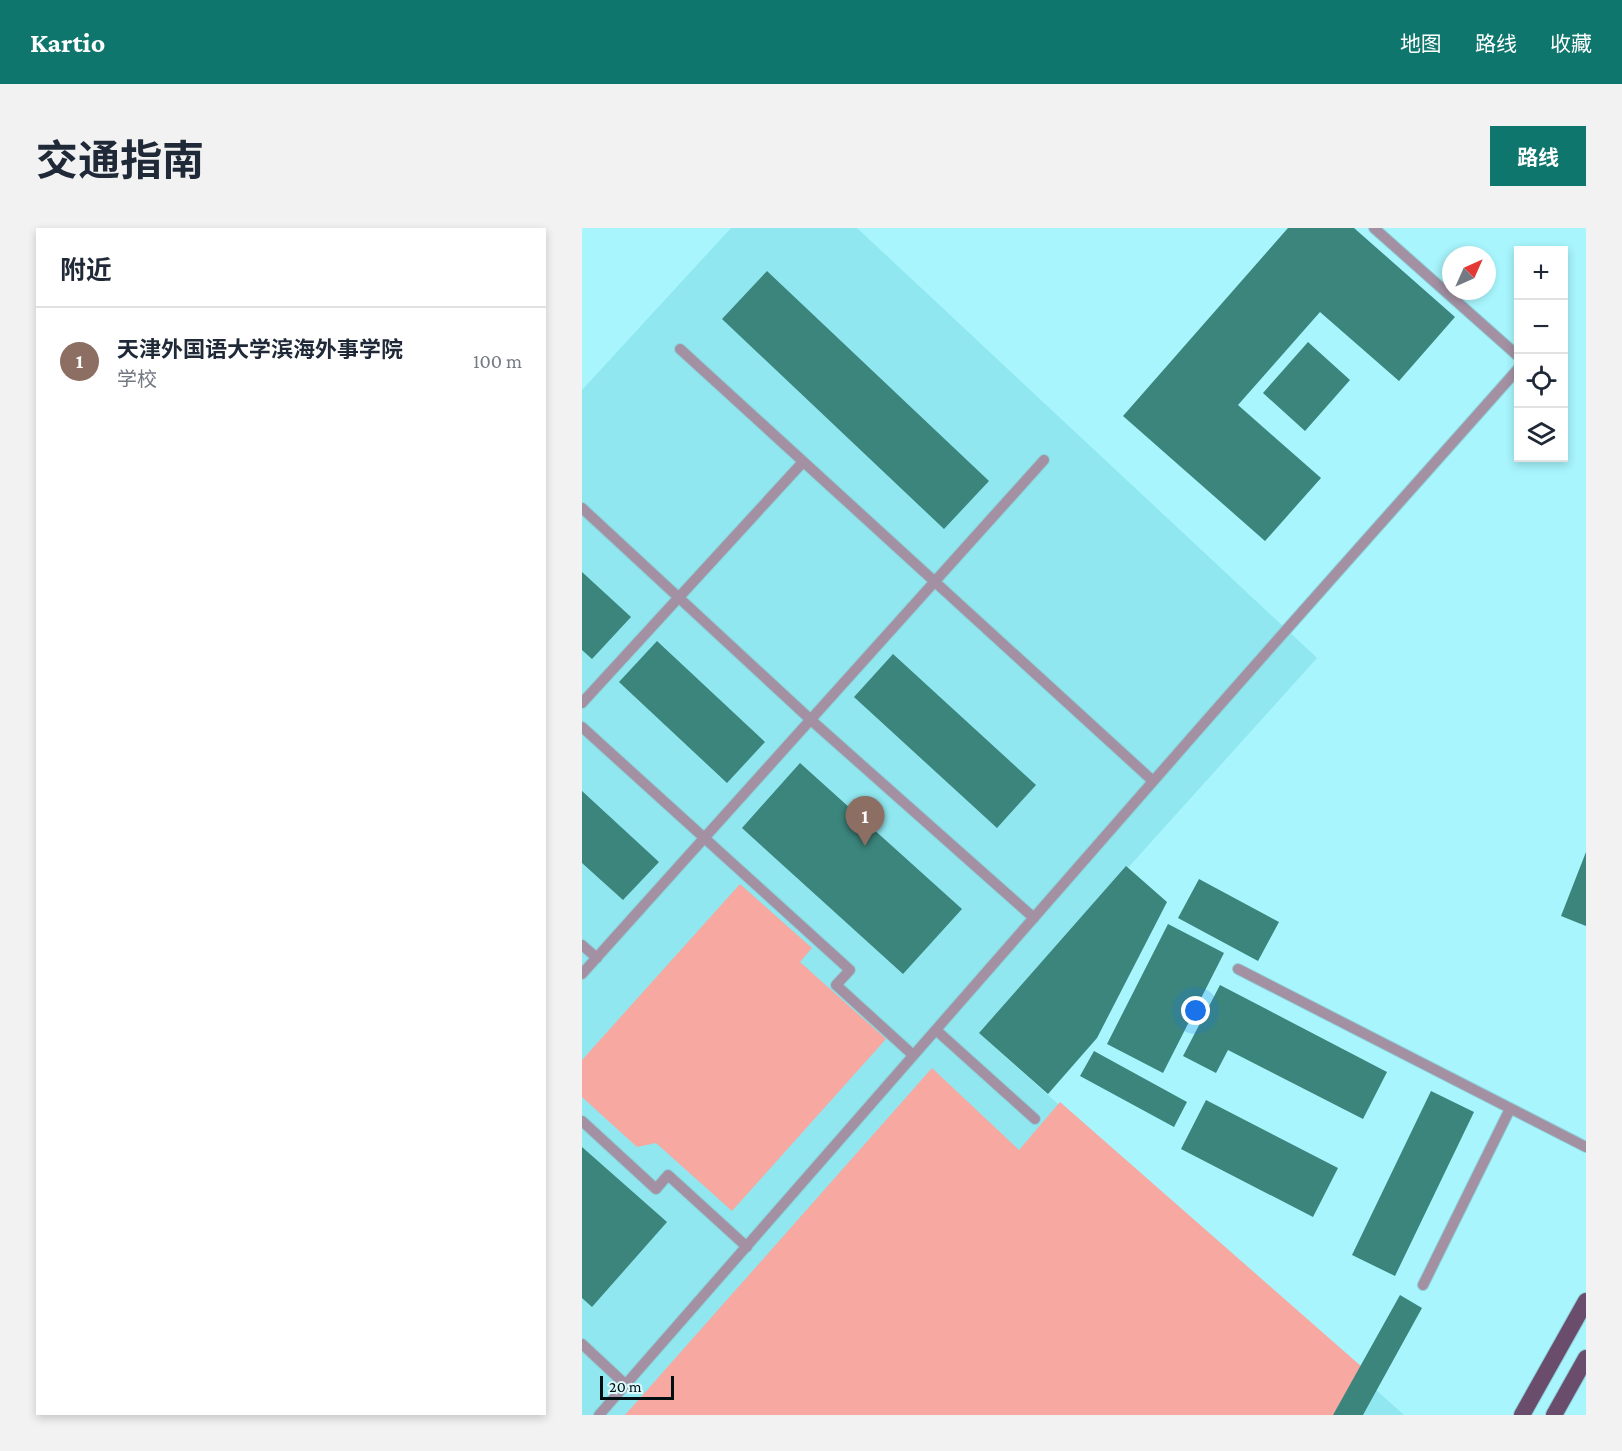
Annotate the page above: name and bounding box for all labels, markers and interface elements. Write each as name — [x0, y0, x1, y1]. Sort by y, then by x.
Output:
text: Kartio — [30, 27, 105, 58]
text: 地图 — [1400, 32, 1442, 56]
text: 路线 — [1475, 32, 1517, 56]
text: 收藏 — [1550, 32, 1592, 56]
button: 路线 — [1490, 126, 1586, 186]
text: 交通指南 — [36, 137, 204, 184]
north arrow — [1442, 246, 1496, 300]
map controls — [1514, 246, 1568, 462]
button: + — [1514, 246, 1568, 300]
text: 附近 — [60, 256, 112, 285]
button: − — [1514, 300, 1568, 354]
text: 天津外国语大学滨海外事学院 — [117, 337, 403, 362]
text: 1 — [76, 350, 83, 372]
text: 100 m — [473, 350, 522, 372]
button: locate — [1514, 354, 1568, 408]
text: 学校 — [117, 368, 157, 390]
button: layers — [1514, 408, 1568, 462]
pin: 1 — [846, 796, 884, 846]
your location — [1181, 996, 1210, 1025]
scale bar — [600, 1373, 674, 1400]
text: 20 m — [609, 1378, 642, 1395]

